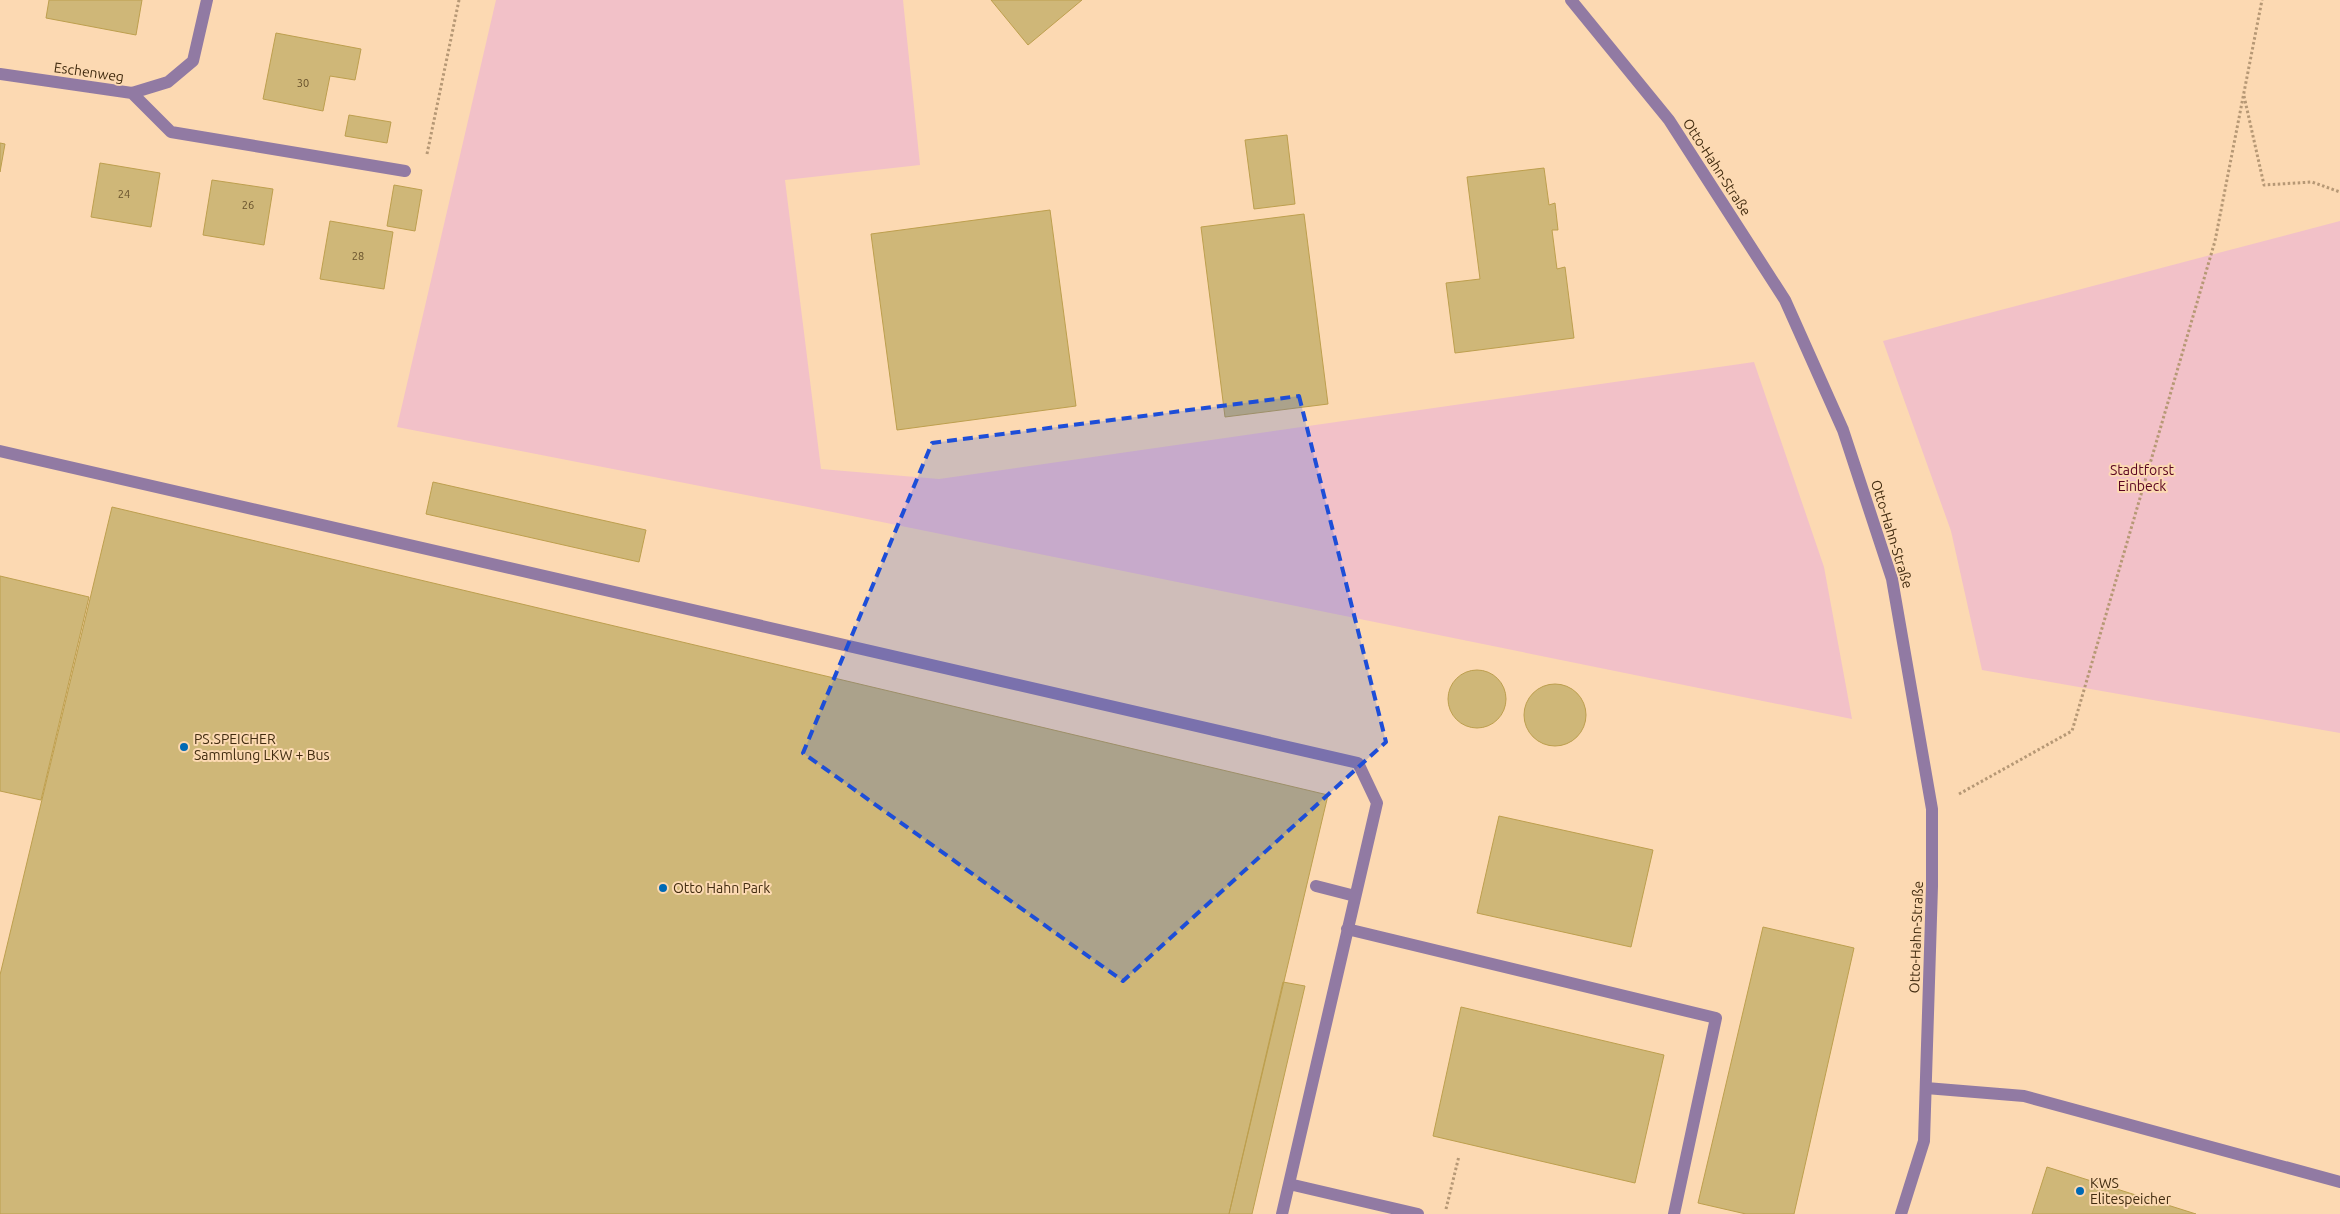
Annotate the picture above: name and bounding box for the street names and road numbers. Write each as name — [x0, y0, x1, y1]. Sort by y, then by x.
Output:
street label: Eschenweg — [53, 59, 125, 85]
street label: Otto-Hahn-Straße — [1680, 115, 1754, 219]
street label: Otto-Hahn-Straße — [1868, 478, 1916, 590]
street label: Otto-Hahn-Straße — [1906, 880, 1926, 994]

